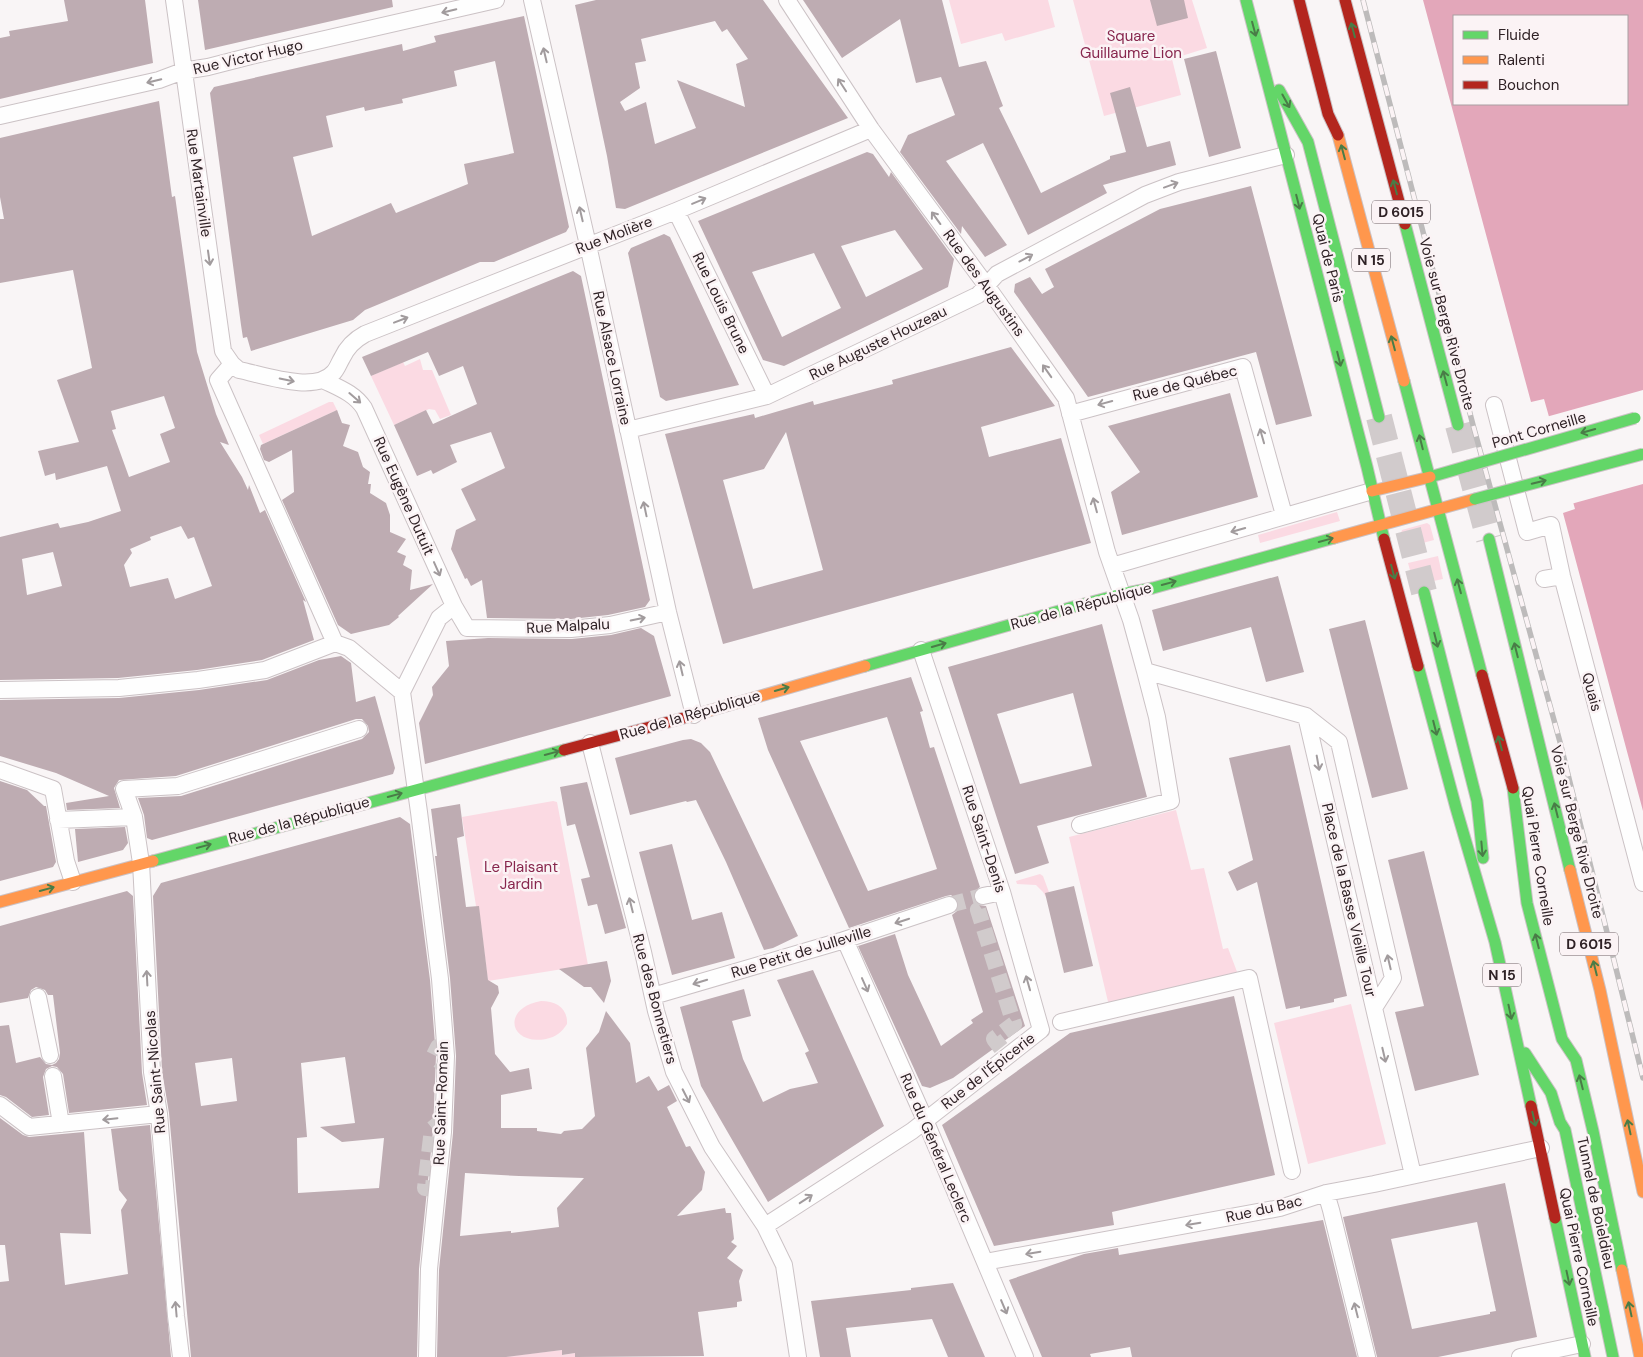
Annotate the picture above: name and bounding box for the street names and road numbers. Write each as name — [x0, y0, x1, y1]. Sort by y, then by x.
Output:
street label: Rue Victor Hugo — [191, 35, 305, 79]
street label: Rue Martainville — [182, 128, 216, 238]
road number: D 6015 — [1372, 200, 1430, 223]
street label: Rue Molière — [573, 211, 655, 259]
street label: Quai de Paris — [1307, 211, 1349, 305]
street label: Rue des Augustins — [938, 225, 1030, 341]
street label: Voie sur Berge Rive Droite — [1414, 235, 1480, 413]
road number: N 15 — [1352, 248, 1390, 272]
street label: Rue Louis Brune — [688, 249, 754, 357]
street label: Rue Alsace Lorraine — [588, 289, 636, 427]
street label: Rue Auguste Houzeau — [806, 301, 950, 385]
street label: Rue de Québec — [1131, 360, 1239, 406]
street label: Pont Corneille — [1490, 407, 1588, 453]
street label: Rue Eugène Dutuit — [369, 434, 439, 558]
street label: Rue de la République — [1008, 578, 1154, 634]
street label: Rue Malpalu — [526, 614, 610, 638]
street label: Quais — [1577, 670, 1607, 714]
street label: Rue de la République — [617, 685, 763, 745]
street label: Voie sur Berge Rive Droite — [1546, 743, 1608, 921]
street label: Rue Saint-Denis — [957, 783, 1011, 895]
street label: Quai Pierre Corneille — [1517, 785, 1559, 927]
street label: Rue de la République — [226, 792, 372, 848]
street label: Place de la Basse Vieille Tour — [1317, 801, 1381, 999]
street label: Rue Petit de Julleville — [728, 921, 874, 983]
street label: Rue des Bonnetiers — [628, 932, 682, 1066]
road number: D 6015 — [1560, 932, 1618, 956]
road number: N 15 — [1483, 964, 1521, 986]
street label: Rue Saint-Nicolas — [140, 1010, 170, 1134]
street label: Rue de l'Épicerie — [937, 1028, 1039, 1114]
street label: Rue Saint-Romain — [429, 1041, 453, 1165]
street label: Rue du Général Leclerc — [895, 1070, 977, 1226]
street label: Tunnel de Boieldieu — [1572, 1135, 1620, 1271]
street label: Quai Pierre Corneille — [1555, 1186, 1603, 1328]
street label: Rue du Bac — [1224, 1191, 1304, 1227]

